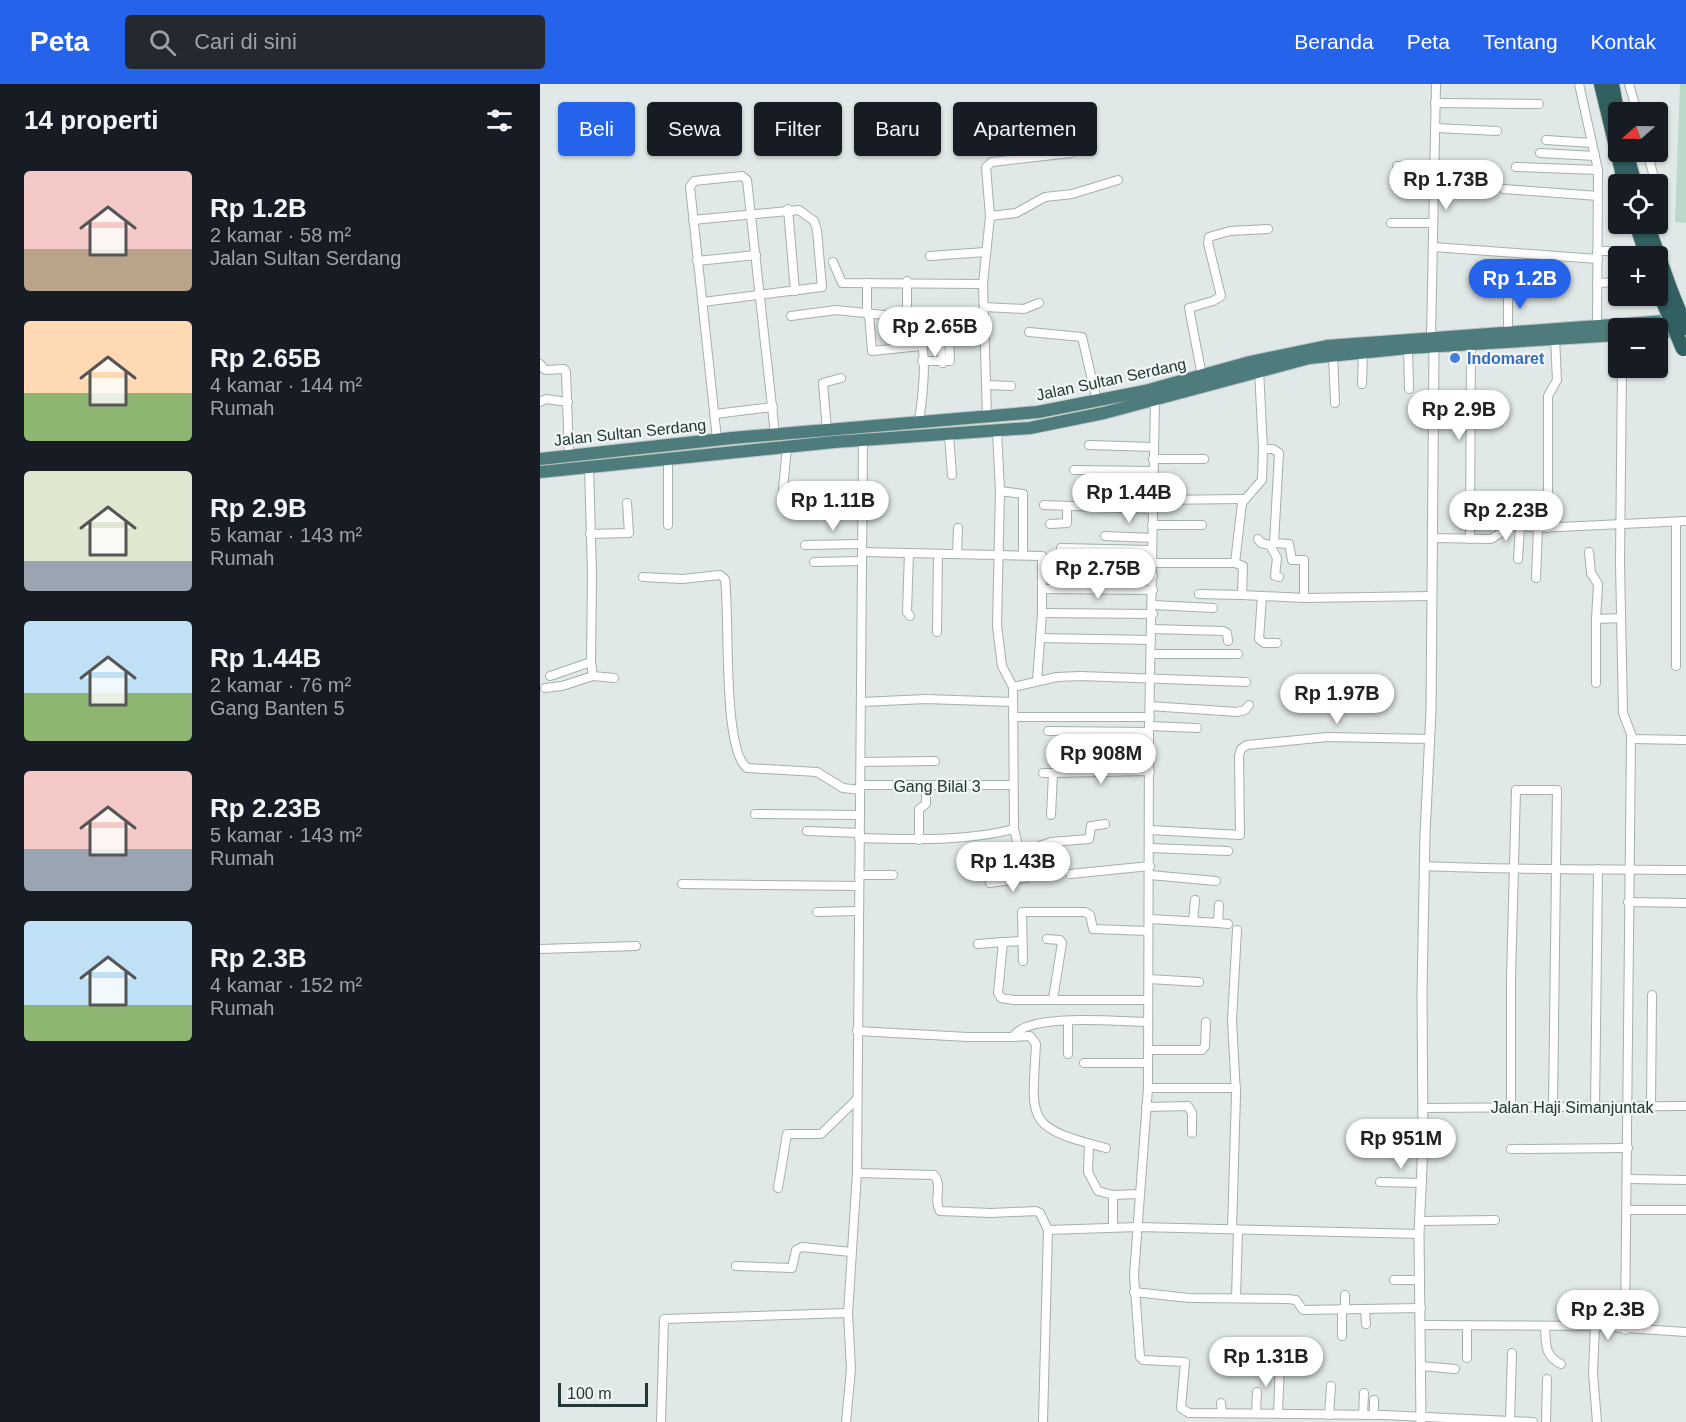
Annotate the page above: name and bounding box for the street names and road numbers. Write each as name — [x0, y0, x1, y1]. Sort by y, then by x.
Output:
street label: Jalan Sultan Serdang — [1035, 355, 1188, 404]
street label: Jalan Sultan Serdang — [553, 416, 707, 449]
street label: Gang Bilal 3 — [893, 778, 981, 795]
street label: Jalan Haji Simanjuntak — [1491, 1099, 1654, 1116]

